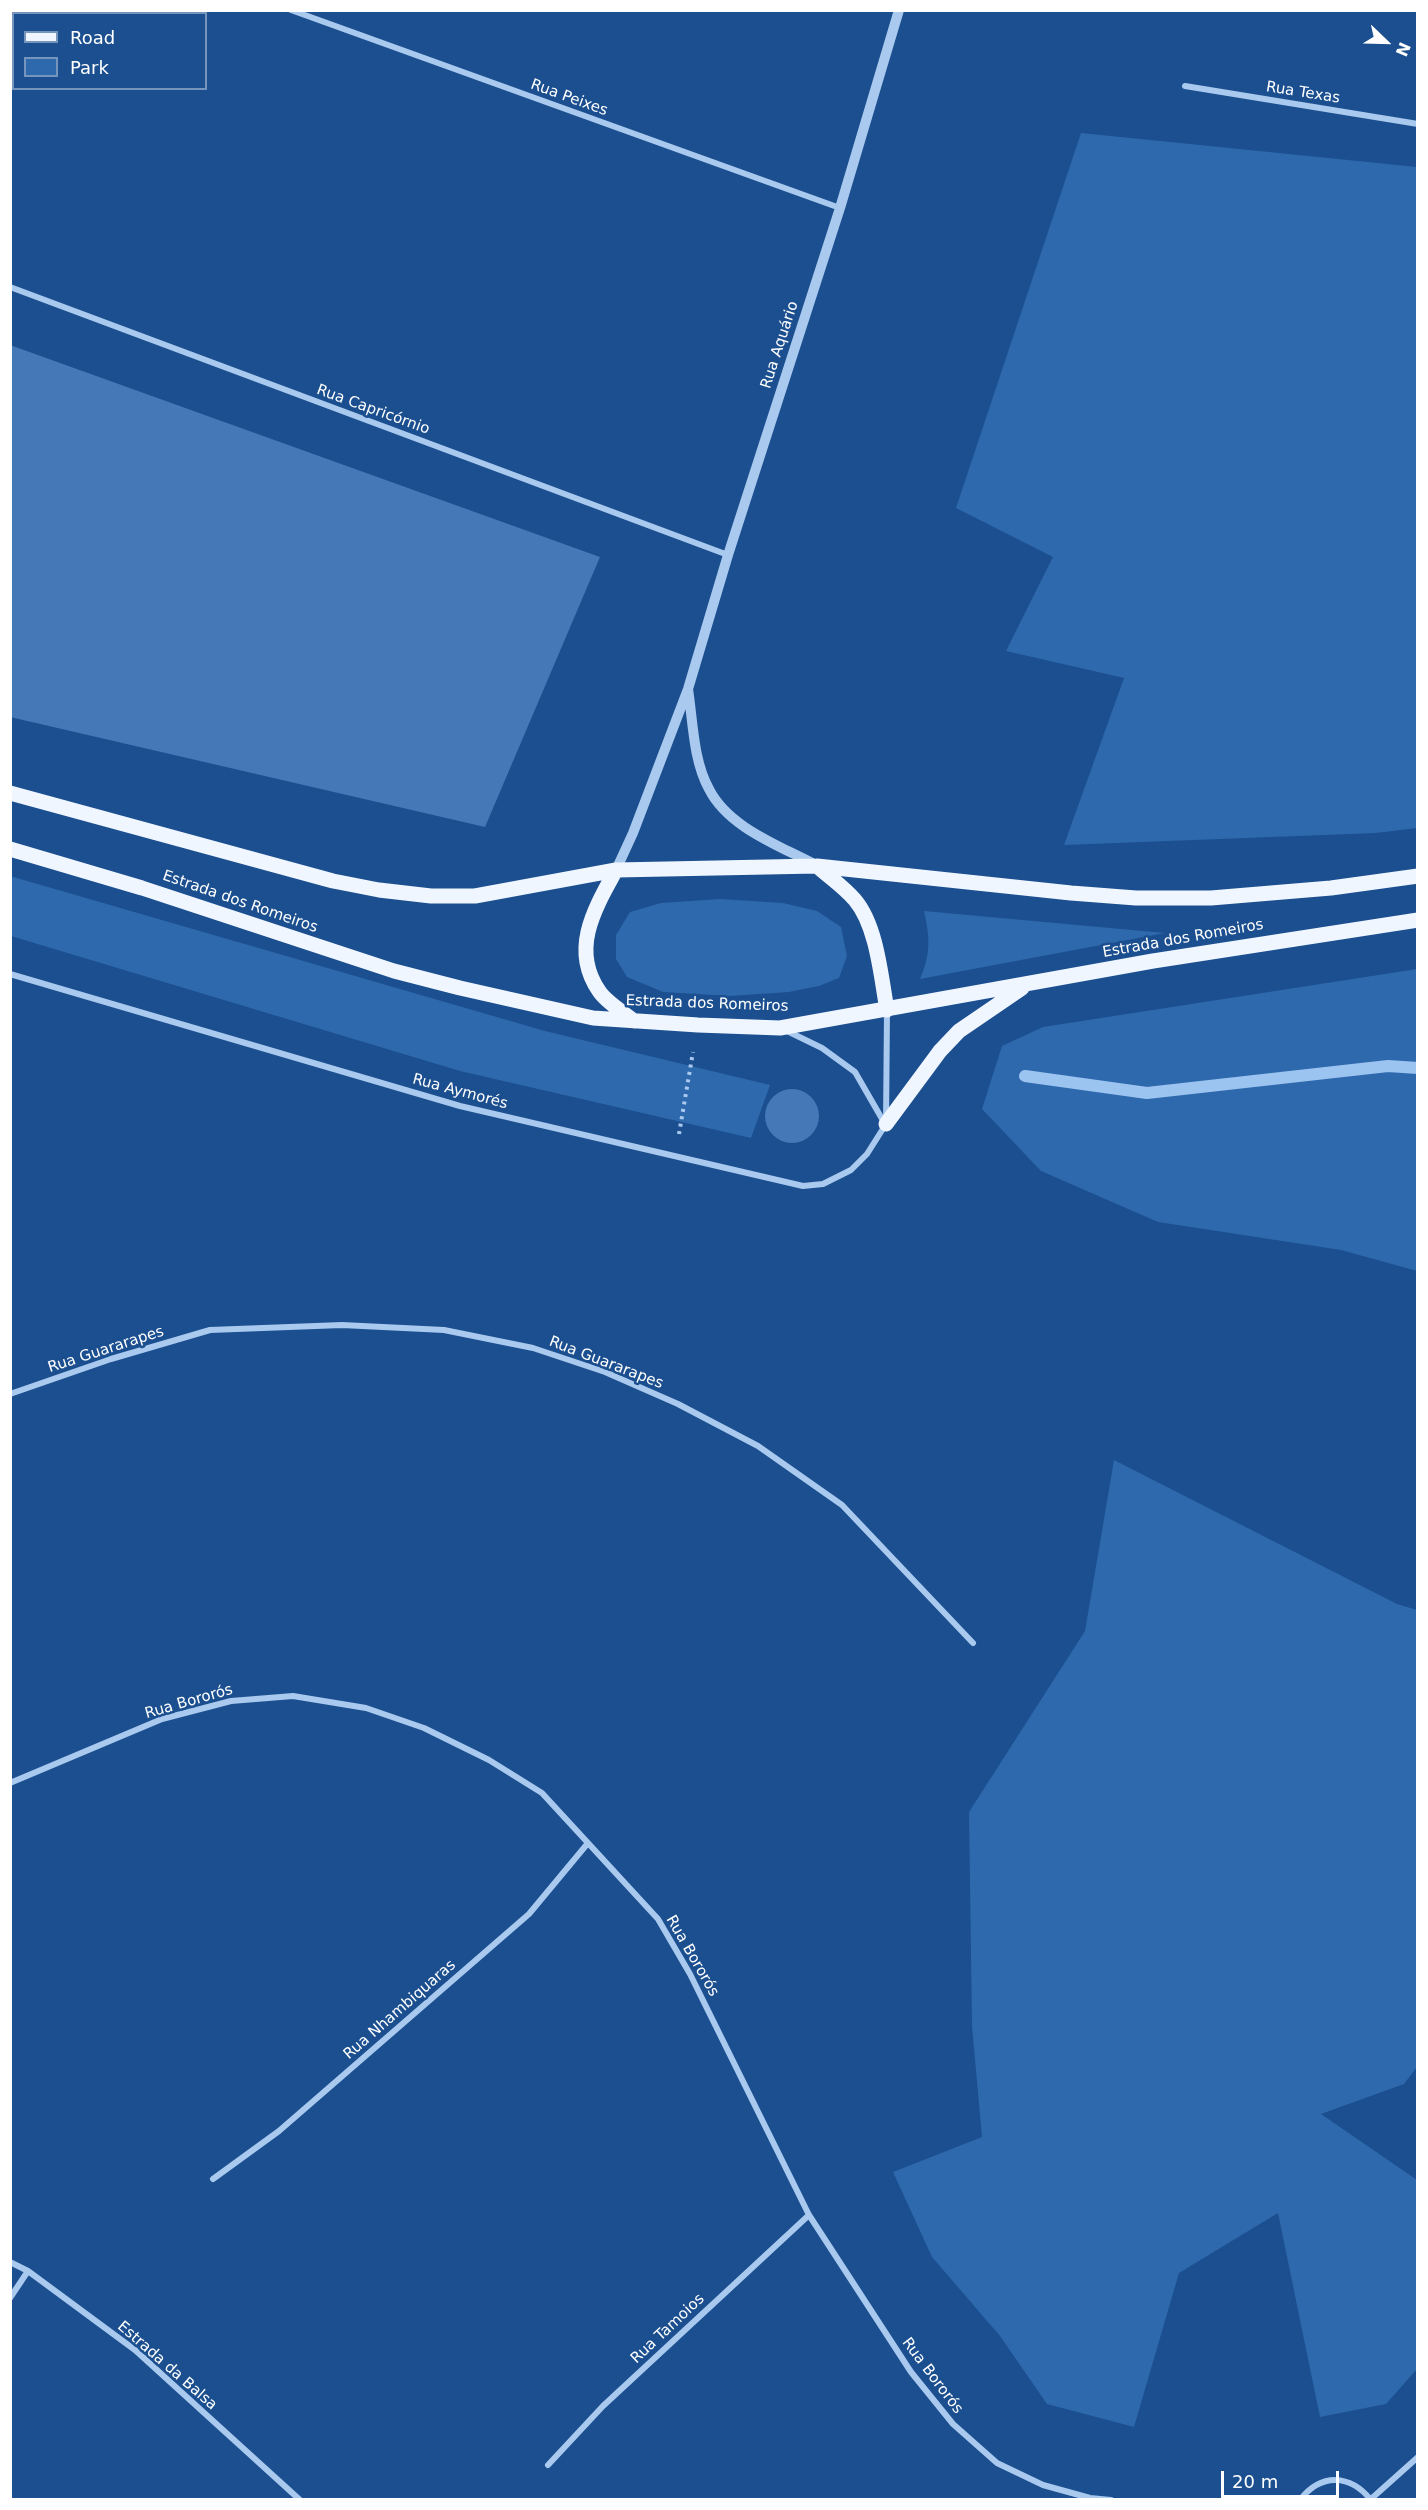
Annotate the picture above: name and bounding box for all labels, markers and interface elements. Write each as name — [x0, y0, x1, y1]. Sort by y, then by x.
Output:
legend — [12, 12, 207, 90]
north arrow — [1356, 12, 1416, 72]
text: Road — [70, 27, 115, 48]
text: N — [1392, 39, 1414, 59]
text: Park — [70, 57, 109, 78]
street label: Rua Peixes — [528, 76, 610, 120]
street label: Rua Texas — [1265, 78, 1341, 108]
street label: Rua Aquário — [757, 299, 803, 391]
street label: Rua Capricórnio — [314, 381, 432, 439]
street label: Estrada dos Romeiros — [160, 867, 320, 937]
street label: Estrada dos Romeiros — [1101, 916, 1265, 962]
street label: Estrada dos Romeiros — [625, 992, 789, 1016]
street label: Rua Aymorés — [410, 1071, 510, 1113]
street label: Rua Guararapes — [46, 1323, 166, 1377]
street label: Rua Guararapes — [546, 1333, 666, 1393]
street label: Rua Bororós — [143, 1681, 235, 1723]
street label: Rua Bororós — [662, 1912, 722, 2000]
street label: Rua Nhambiquaras — [340, 1956, 460, 2064]
street label: Rua Tamoios — [627, 2290, 709, 2368]
street label: Estrada da Balsa — [113, 2318, 221, 2414]
street label: Rua Bororós — [898, 2334, 966, 2418]
scale bar — [1224, 2459, 1342, 2497]
text: 20 m — [1232, 2471, 1278, 2492]

